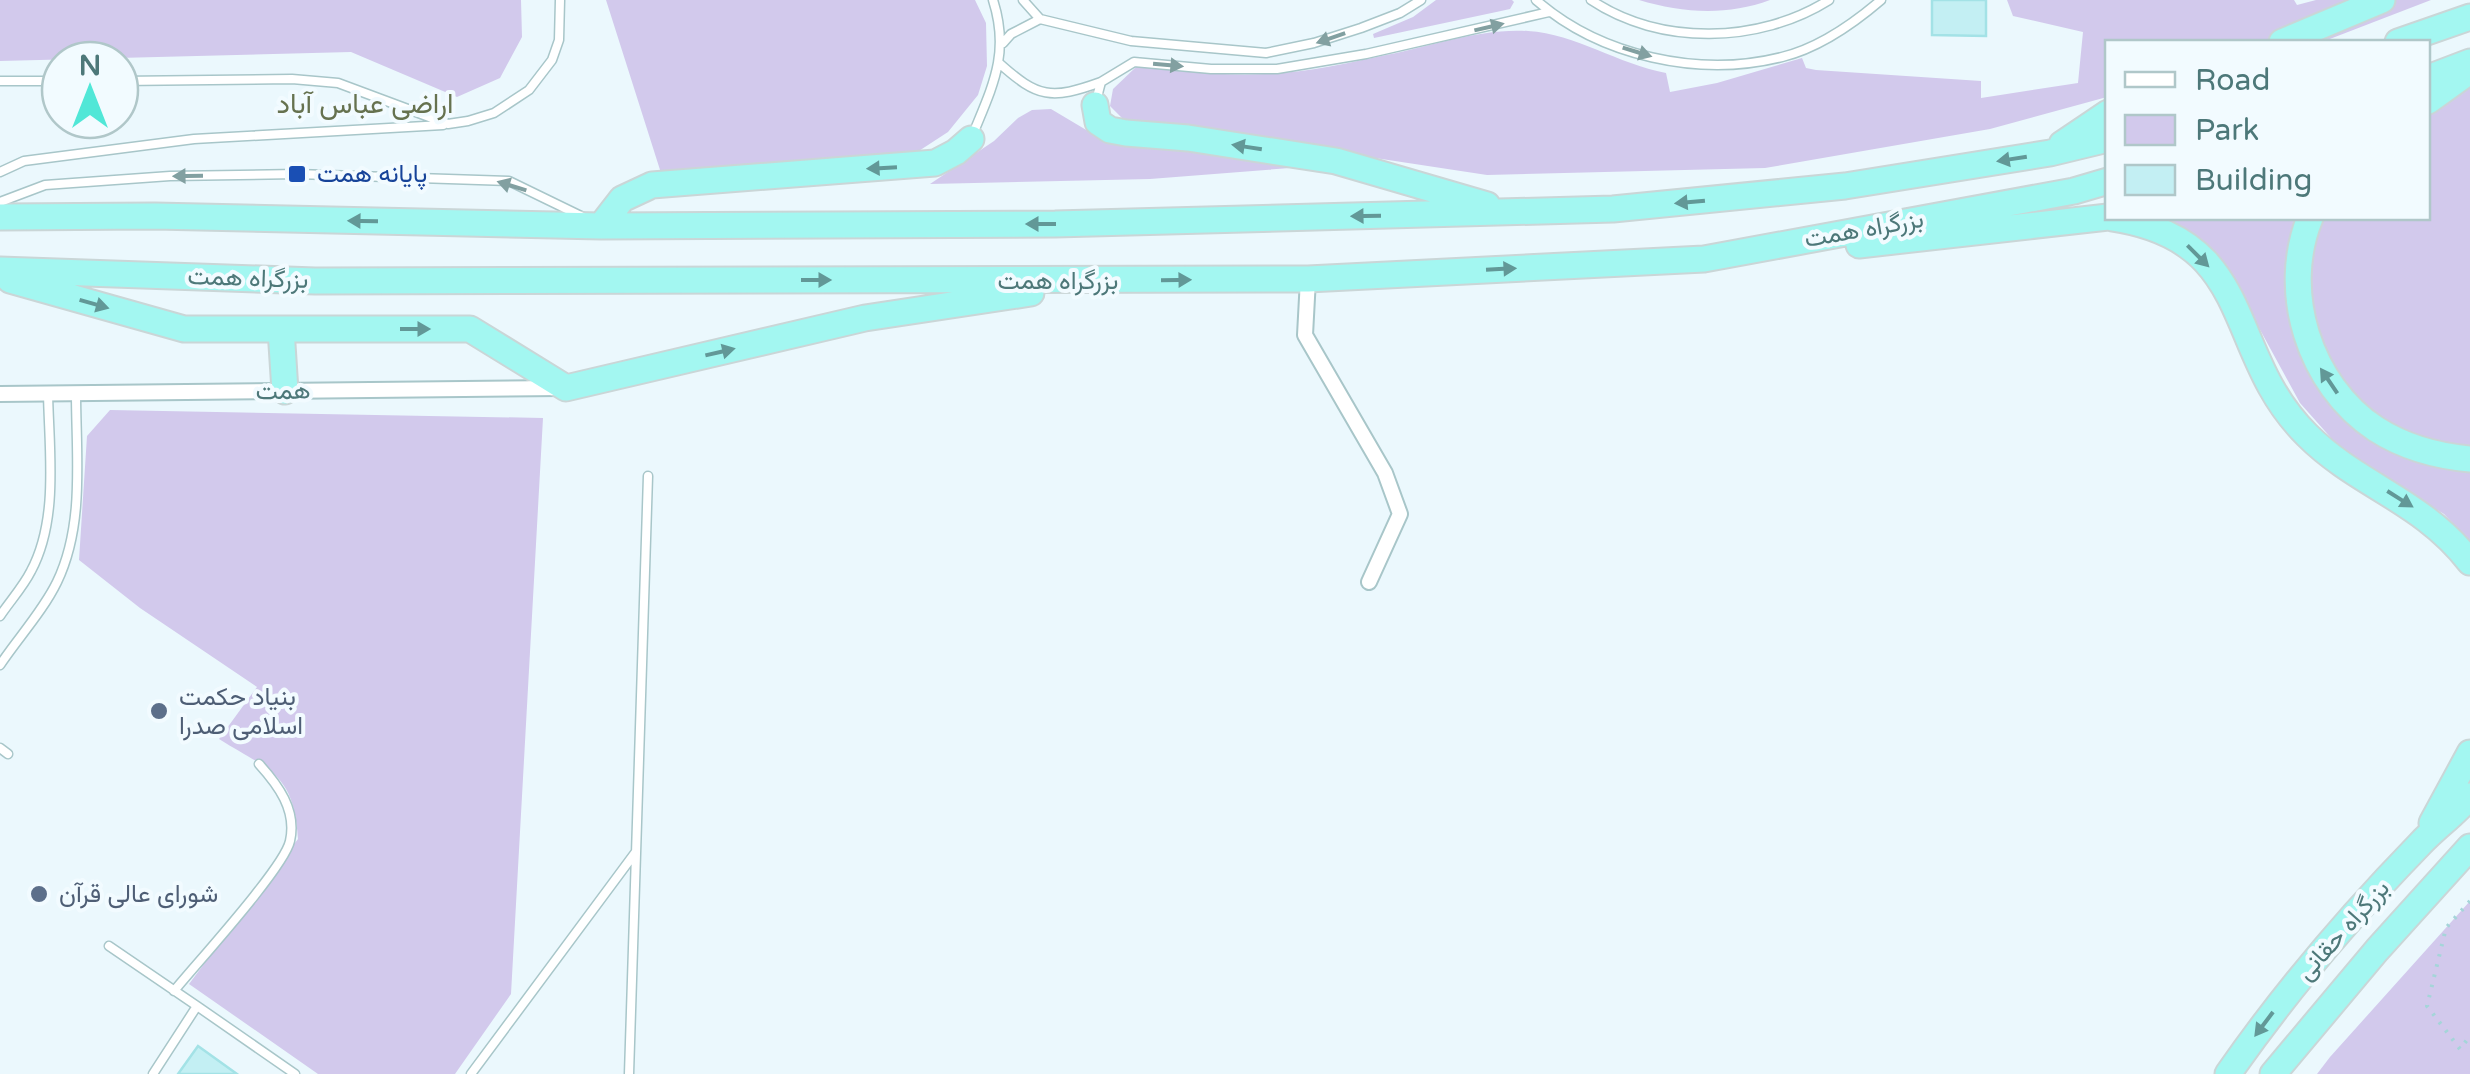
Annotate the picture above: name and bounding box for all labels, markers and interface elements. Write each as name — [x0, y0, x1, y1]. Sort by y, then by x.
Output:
one-way arrow — [1474, 19, 1505, 34]
one-way arrow — [1316, 31, 1346, 46]
north arrow — [40, 40, 140, 140]
legend — [2105, 40, 2430, 220]
one-way arrow — [1623, 45, 1653, 60]
text: N — [79, 49, 101, 83]
one-way arrow — [1153, 57, 1185, 73]
text: Road — [2195, 62, 2270, 99]
district label: اراضی عباس آباد — [276, 87, 454, 121]
text: Park — [2195, 112, 2259, 149]
one-way arrow — [1230, 139, 1262, 154]
one-way arrow — [1996, 152, 2027, 167]
place label: پایانه همت — [317, 159, 427, 190]
one-way arrow — [865, 160, 897, 176]
text: Building — [2195, 162, 2312, 199]
marker: پایانه همت — [286, 163, 308, 185]
one-way arrow — [172, 168, 204, 184]
one-way arrow — [497, 178, 527, 193]
one-way arrow — [1674, 195, 1706, 211]
street label: بزرگراه همت — [1802, 204, 1926, 254]
one-way arrow — [1349, 208, 1381, 224]
one-way arrow — [347, 212, 379, 228]
one-way arrow — [1024, 216, 1056, 232]
one-way arrow — [2186, 244, 2210, 267]
street label: بزرگراه همت — [187, 261, 309, 295]
one-way arrow — [1485, 261, 1517, 277]
street label: بزرگراه همت — [998, 266, 1118, 296]
one-way arrow — [800, 272, 832, 288]
one-way arrow — [1160, 272, 1192, 288]
one-way arrow — [79, 297, 110, 312]
one-way arrow — [400, 321, 432, 337]
one-way arrow — [705, 344, 736, 359]
one-way arrow — [2320, 367, 2339, 394]
street label: همت — [255, 376, 311, 406]
one-way arrow — [2386, 490, 2414, 507]
place label: بنیاد حکمت اسلامی صدرا — [179, 682, 303, 741]
marker: بنیاد حکمت اسلامی صدرا — [148, 700, 170, 722]
street label: بزرگراه حقانی — [2290, 874, 2396, 986]
place label: شورای عالی قرآن — [59, 879, 218, 909]
marker: شورای عالی قرآن — [28, 883, 50, 905]
one-way arrow — [2254, 1011, 2274, 1037]

